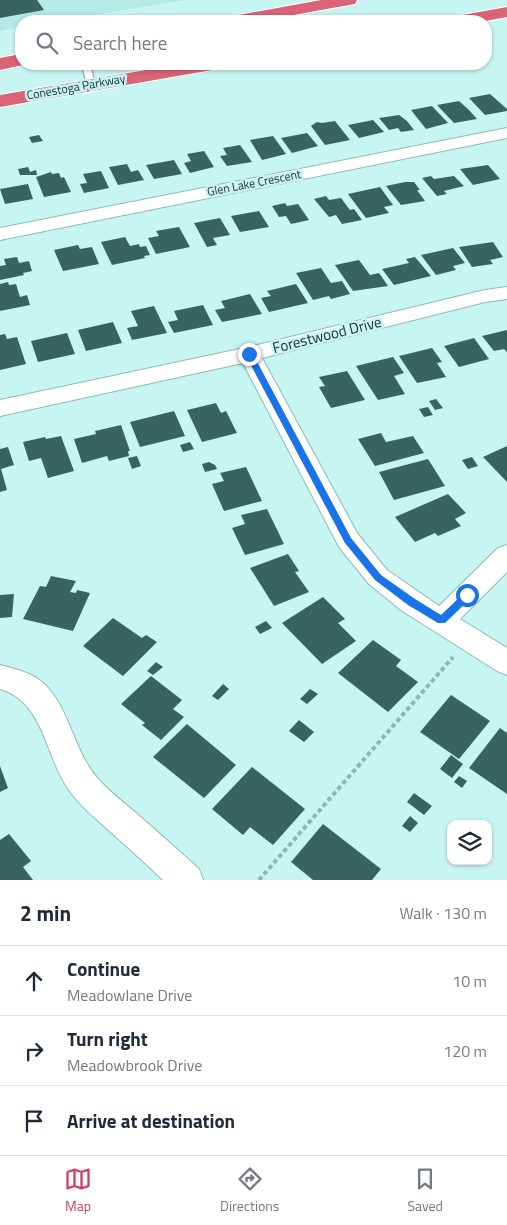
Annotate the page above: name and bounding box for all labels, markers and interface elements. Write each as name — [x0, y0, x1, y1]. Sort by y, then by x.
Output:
search box — [15, 15, 492, 70]
text: Search here — [73, 28, 167, 57]
icon: search — [33, 29, 61, 57]
street label: Conestoga Parkway — [25, 68, 127, 105]
street label: Glen Lake Crescent — [205, 164, 303, 201]
street label: Forestwood Drive — [270, 310, 384, 359]
route end — [238, 343, 261, 366]
route start — [456, 584, 479, 607]
map controls — [447, 820, 492, 865]
button: layers — [447, 820, 492, 865]
text: 2 min — [20, 897, 71, 929]
text: Walk · 130 m — [399, 901, 487, 925]
text: Continue — [67, 954, 140, 983]
icon: ahead — [20, 967, 48, 995]
text: 10 m — [452, 969, 487, 993]
text: Meadowlane Drive — [67, 983, 192, 1007]
text: Turn right — [67, 1024, 148, 1053]
icon: right — [20, 1037, 48, 1065]
text: 120 m — [443, 1039, 487, 1063]
text: Meadowbrook Drive — [67, 1053, 202, 1077]
text: Arrive at destination — [67, 1106, 235, 1135]
icon: arrive — [20, 1107, 48, 1135]
tab: Map — [64, 1165, 92, 1216]
tab: Directions — [220, 1165, 279, 1216]
tab: Saved — [407, 1165, 443, 1216]

